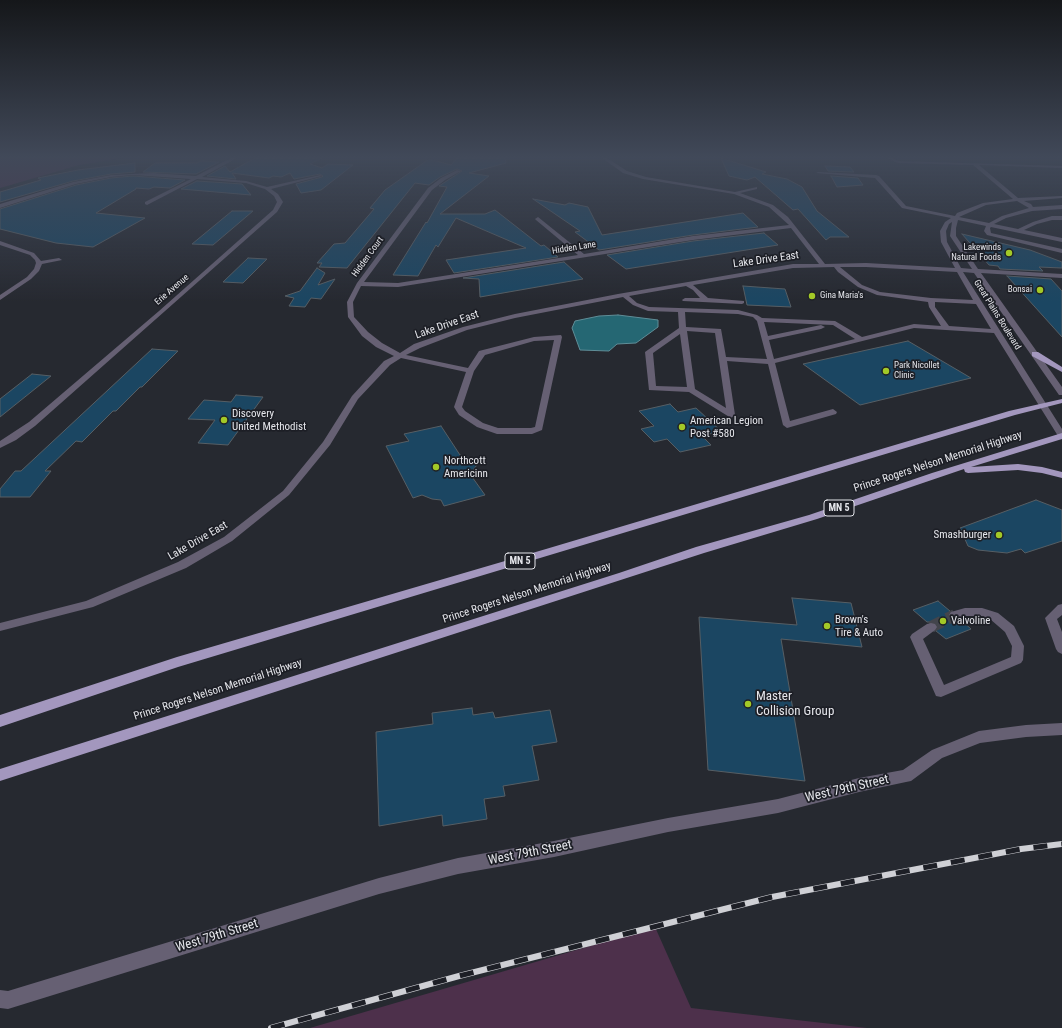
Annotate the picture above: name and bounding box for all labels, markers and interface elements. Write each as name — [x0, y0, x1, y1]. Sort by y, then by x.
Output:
street label: Hidden Court — [350, 235, 386, 279]
street label: Hidden Lane — [551, 239, 597, 257]
place label: Lakewinds Natural Foods — [951, 243, 1001, 264]
marker: Lakewinds Natural Foods — [1004, 248, 1014, 258]
street label: Lake Drive East — [732, 249, 800, 271]
street label: Erie Avenue — [153, 272, 191, 308]
street label: Great Plains Boulevard — [971, 278, 1023, 352]
place label: Bonsai — [1008, 285, 1032, 295]
marker: Bonsai — [1035, 285, 1045, 295]
marker: Gina Maria's — [807, 291, 817, 301]
place label: Gina Maria's — [820, 291, 863, 301]
street label: Lake Drive East — [413, 308, 481, 342]
place label: Park Nicollet Clinic — [894, 361, 939, 382]
marker: Park Nicollet Clinic — [881, 366, 891, 376]
place label: Discovery United Methodist — [232, 407, 306, 433]
place label: American Legion Post #580 — [690, 414, 763, 440]
marker: Discovery United Methodist — [219, 415, 229, 425]
marker: American Legion Post #580 — [677, 422, 687, 432]
street label: Prince Rogers Nelson Memorial Highway — [852, 428, 1024, 496]
place label: Northcott Americinn — [444, 454, 488, 480]
marker: Northcott Americinn — [431, 462, 441, 472]
road number: MN 5 — [824, 500, 854, 516]
street label: Lake Drive East — [166, 519, 230, 563]
place label: Smashburger — [933, 528, 991, 542]
marker: Smashburger — [994, 530, 1004, 540]
road number: MN 5 — [505, 553, 535, 569]
street label: Prince Rogers Nelson Memorial Highway — [441, 559, 613, 627]
place label: Brown's Tire & Auto — [835, 613, 883, 639]
place label: Valvoline — [951, 614, 990, 628]
marker: Valvoline — [938, 616, 948, 626]
marker: Brown's Tire & Auto — [822, 621, 832, 631]
street label: Prince Rogers Nelson Memorial Highway — [132, 656, 304, 724]
place label: Master Collision Group — [756, 689, 834, 720]
marker: Master Collision Group — [743, 699, 753, 709]
street label: West 79th Street — [804, 772, 890, 806]
street label: West 79th Street — [487, 837, 573, 869]
street label: West 79th Street — [174, 916, 260, 956]

